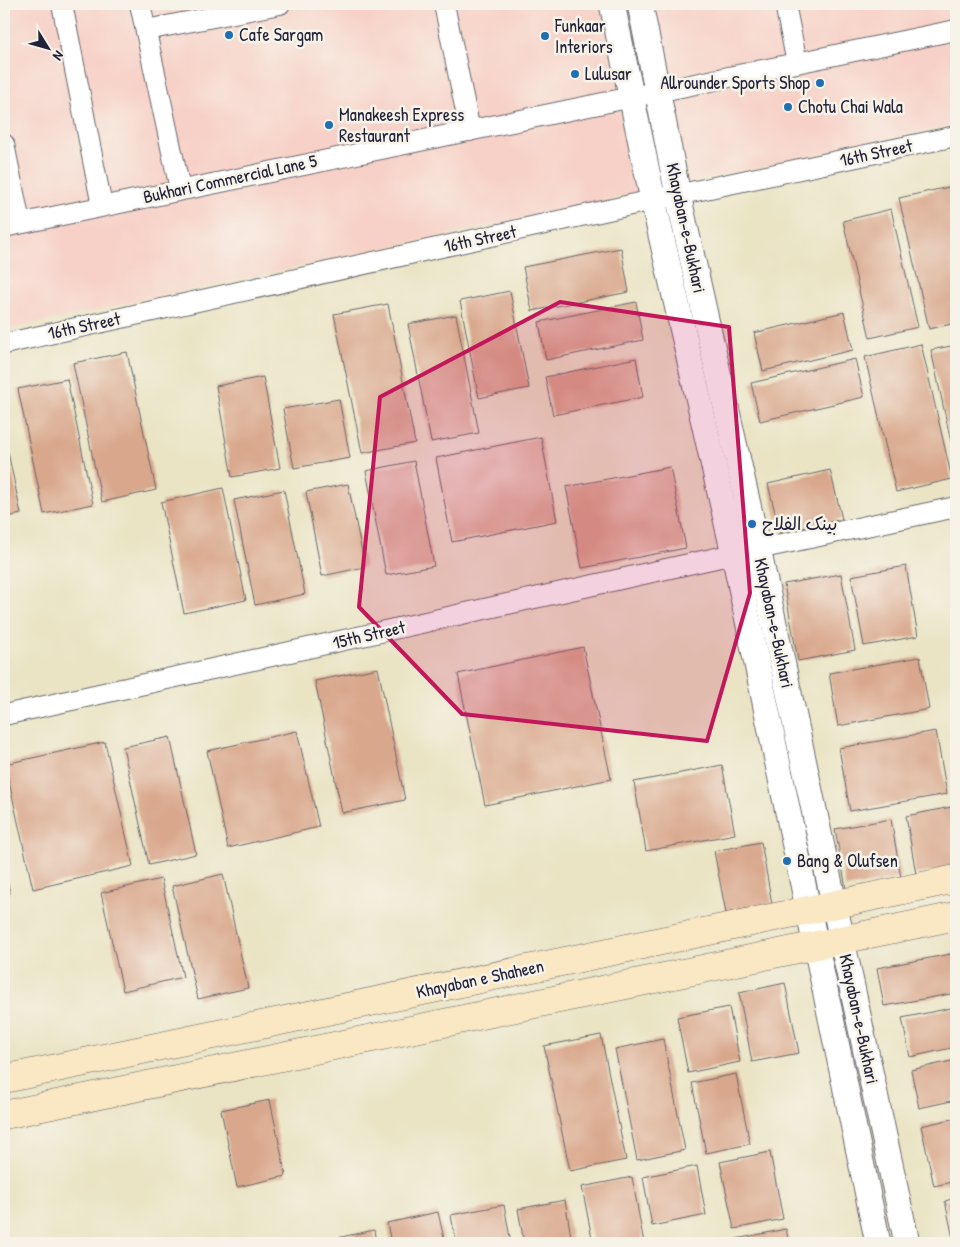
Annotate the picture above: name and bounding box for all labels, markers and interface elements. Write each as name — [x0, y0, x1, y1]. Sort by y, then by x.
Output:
place label: Funkaar Interiors — [554, 13, 613, 59]
north arrow — [22, 22, 72, 72]
place label: Cafe Sargam — [239, 22, 323, 47]
marker: Cafe Sargam — [223, 29, 235, 41]
marker: Funkaar Interiors — [539, 30, 551, 42]
text: N — [49, 47, 69, 65]
place label: Lulusar — [585, 61, 632, 86]
marker: Lulusar — [569, 68, 581, 80]
place label: Allrounder Sports Shop — [660, 70, 810, 95]
marker: Allrounder Sports Shop — [814, 77, 826, 89]
place label: Chotu Chai Wala — [798, 94, 903, 119]
marker: Chotu Chai Wala — [782, 101, 794, 113]
place label: Manakeesh Express Restaurant — [339, 102, 464, 148]
marker: Manakeesh Express Restaurant — [323, 119, 335, 131]
street label: 16th Street — [837, 132, 915, 172]
street label: Bukhari Commercial Lane 5 — [141, 148, 319, 209]
street label: Khayaban-e-Bukhari — [660, 161, 712, 295]
street label: 16th Street — [441, 218, 519, 258]
street label: 16th Street — [45, 305, 123, 345]
place label: بینک الفلاح — [762, 511, 838, 536]
marker: بینک الفلاح — [746, 518, 758, 530]
street label: Khayaban-e-Bukhari — [748, 556, 800, 690]
street label: 15th Street — [330, 614, 409, 655]
place label: Bang & Olufsen — [797, 848, 898, 873]
marker: Bang & Olufsen — [781, 855, 793, 867]
street label: Khayaban-e-Bukhari — [833, 952, 885, 1086]
street label: Khayaban e Shaheen — [414, 953, 546, 1004]

